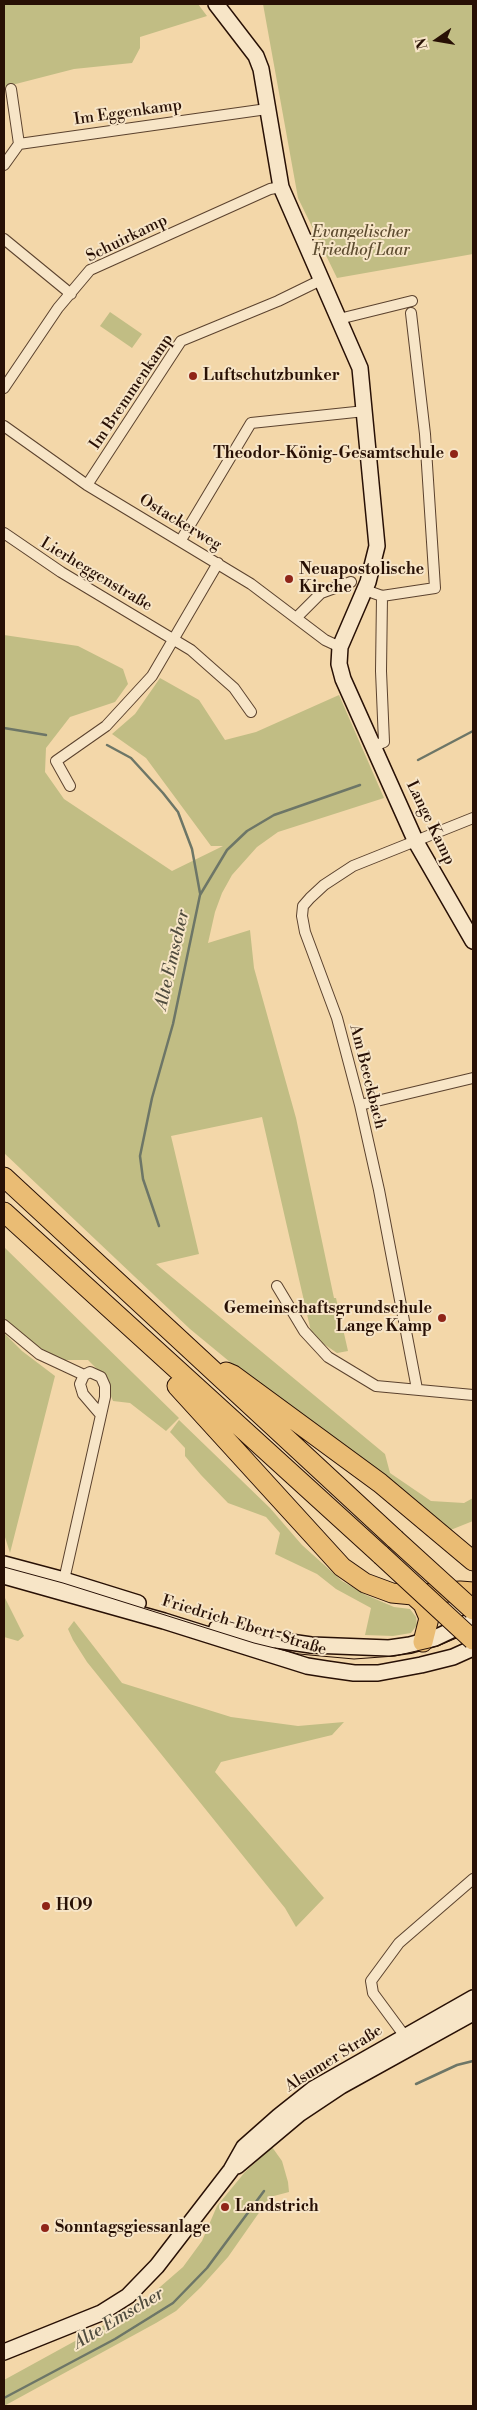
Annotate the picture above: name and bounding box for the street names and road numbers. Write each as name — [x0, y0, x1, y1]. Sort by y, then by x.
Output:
street label: Im Eggenkamp — [73, 96, 183, 130]
street label: Schuirkamp — [83, 211, 171, 267]
street label: Im Bremmenkamp — [86, 331, 178, 453]
street label: Ostackerweg — [135, 491, 225, 555]
street label: Lierheggenstraße — [37, 534, 155, 616]
street label: Lange Kamp — [401, 778, 459, 868]
street label: Am Beeckbach — [345, 1023, 389, 1131]
street label: Friedrich-Ebert-Straße — [159, 1592, 329, 1660]
street label: Alsumer Straße — [282, 2021, 386, 2097]

